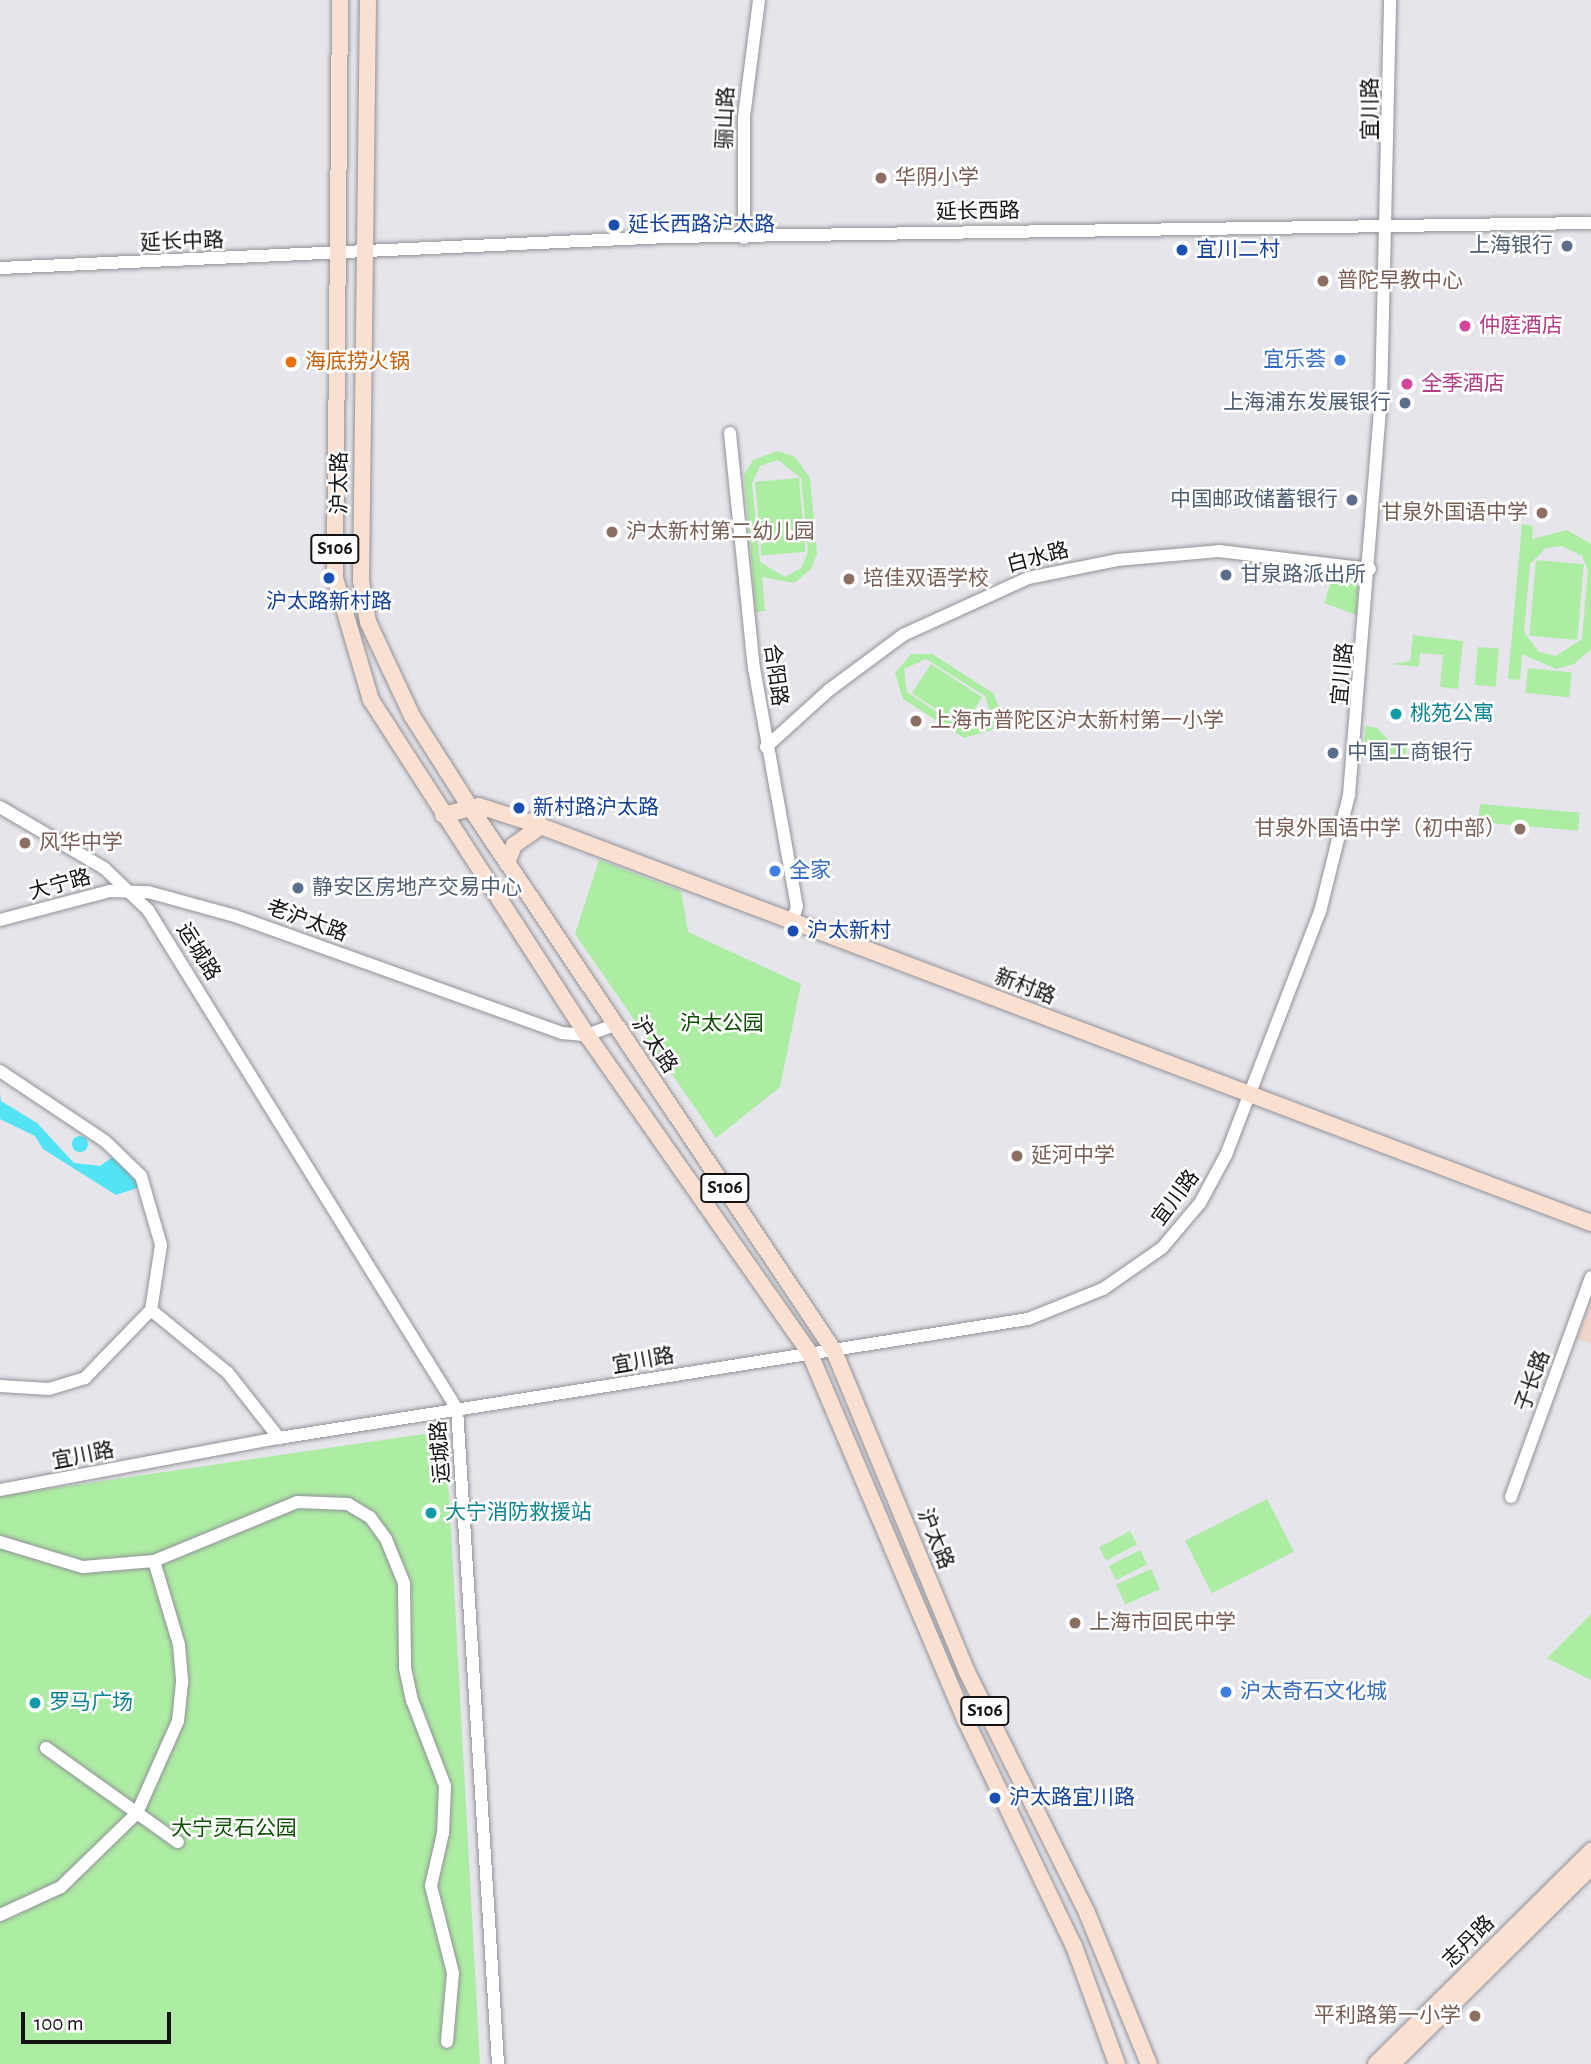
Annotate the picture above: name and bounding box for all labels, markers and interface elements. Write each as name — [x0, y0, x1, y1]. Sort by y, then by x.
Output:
street label: 宜川路 — [1358, 78, 1384, 140]
street label: 骊山路 — [712, 86, 740, 150]
place label: 华阴小学 — [895, 165, 979, 191]
marker: 华阴小学 — [873, 170, 889, 186]
street label: 延长西路 — [936, 199, 1020, 225]
place label: 延长西路沪太路 — [628, 212, 775, 238]
marker: 延长西路沪太路 — [606, 217, 622, 233]
street label: 延长中路 — [140, 228, 224, 256]
place label: 上海银行 — [1469, 233, 1553, 259]
place label: 宜川二村 — [1196, 237, 1280, 263]
marker: 上海银行 — [1559, 238, 1575, 254]
marker: 宜川二村 — [1174, 242, 1190, 258]
place label: 普陀早教中心 — [1337, 268, 1463, 294]
marker: 普陀早教中心 — [1315, 273, 1331, 289]
place label: 仲庭酒店 — [1479, 313, 1563, 339]
marker: 仲庭酒店 — [1457, 318, 1473, 334]
place label: 宜乐荟 — [1263, 347, 1326, 373]
place label: 海底捞火锅 — [305, 349, 410, 375]
marker: 宜乐荟 — [1332, 352, 1348, 368]
marker: 海底捞火锅 — [283, 354, 299, 370]
place label: 全季酒店 — [1421, 371, 1505, 397]
marker: 全季酒店 — [1399, 376, 1415, 392]
place label: 上海浦东发展银行 — [1223, 390, 1391, 416]
marker: 上海浦东发展银行 — [1397, 395, 1413, 411]
street label: 沪太路 — [327, 452, 353, 514]
place label: 中国邮政储蓄银行 — [1170, 487, 1338, 513]
marker: 中国邮政储蓄银行 — [1344, 492, 1360, 508]
place label: 甘泉外国语中学 — [1381, 500, 1528, 526]
marker: 甘泉外国语中学 — [1534, 505, 1550, 521]
place label: 沪太新村第二幼儿园 — [626, 519, 815, 545]
marker: 沪太新村第二幼儿园 — [604, 524, 620, 540]
road number: S106 — [309, 534, 361, 564]
street label: 白水路 — [1004, 538, 1072, 578]
place label: 甘泉路派出所 — [1240, 562, 1366, 588]
place label: 培佳双语学校 — [863, 566, 989, 592]
marker: 甘泉路派出所 — [1218, 567, 1234, 583]
marker: 沪太路新村路 — [321, 570, 337, 586]
marker: 培佳双语学校 — [841, 571, 857, 587]
place label: 沪太路新村路 — [266, 589, 392, 615]
street label: 合阳路 — [758, 642, 792, 708]
street label: 宜川路 — [1328, 642, 1358, 706]
place label: 桃苑公寓 — [1410, 701, 1494, 727]
marker: 桃苑公寓 — [1388, 706, 1404, 722]
place label: 上海市普陀区沪太新村第一小学 — [930, 708, 1224, 734]
marker: 上海市普陀区沪太新村第一小学 — [908, 713, 924, 729]
place label: 中国工商银行 — [1347, 740, 1473, 766]
marker: 中国工商银行 — [1325, 745, 1341, 761]
place label: 新村路沪太路 — [533, 795, 659, 821]
marker: 新村路沪太路 — [511, 800, 527, 816]
place label: 甘泉外国语中学（初中部） — [1254, 816, 1506, 842]
marker: 甘泉外国语中学（初中部） — [1512, 821, 1528, 837]
place label: 风华中学 — [39, 830, 123, 856]
marker: 风华中学 — [17, 835, 33, 851]
place label: 全家 — [789, 858, 831, 884]
marker: 全家 — [767, 863, 783, 879]
street label: 大宁路 — [26, 865, 94, 905]
place label: 静安区房地产交易中心 — [312, 875, 522, 901]
marker: 静安区房地产交易中心 — [290, 880, 306, 896]
street label: 老沪太路 — [263, 895, 351, 947]
place label: 沪太新村 — [807, 918, 891, 944]
street label: 运城路 — [171, 919, 225, 985]
marker: 沪太新村 — [785, 923, 801, 939]
street label: 新村路 — [991, 964, 1059, 1010]
park label: 沪太公园 — [680, 1011, 764, 1037]
street label: 沪太路 — [626, 1012, 682, 1078]
place label: 延河中学 — [1031, 1143, 1115, 1169]
marker: 延河中学 — [1009, 1148, 1025, 1164]
street label: 宜川路 — [1147, 1165, 1205, 1231]
road number: S106 — [699, 1172, 751, 1204]
street label: 宜川路 — [610, 1343, 676, 1379]
street label: 子长路 — [1510, 1347, 1556, 1415]
street label: 运城路 — [426, 1420, 456, 1484]
street label: 宜川路 — [50, 1438, 116, 1474]
place label: 大宁消防救援站 — [445, 1500, 592, 1526]
marker: 大宁消防救援站 — [423, 1505, 439, 1521]
street label: 沪太路 — [912, 1505, 958, 1573]
place label: 上海市回民中学 — [1089, 1610, 1236, 1636]
marker: 上海市回民中学 — [1067, 1615, 1083, 1631]
place label: 沪太奇石文化城 — [1240, 1679, 1387, 1705]
marker: 沪太奇石文化城 — [1218, 1684, 1234, 1700]
place label: 罗马广场 — [49, 1690, 133, 1716]
marker: 罗马广场 — [27, 1695, 43, 1711]
road number: S106 — [959, 1695, 1011, 1726]
place label: 沪太路宜川路 — [1009, 1785, 1135, 1811]
marker: 沪太路宜川路 — [987, 1790, 1003, 1806]
park label: 大宁灵石公园 — [171, 1816, 297, 1842]
street label: 志丹路 — [1438, 1911, 1500, 1973]
scale bar — [24, 1997, 175, 2041]
place label: 平利路第一小学 — [1314, 2003, 1461, 2029]
marker: 平利路第一小学 — [1467, 2008, 1483, 2024]
text: 100 m — [34, 2013, 84, 2034]

